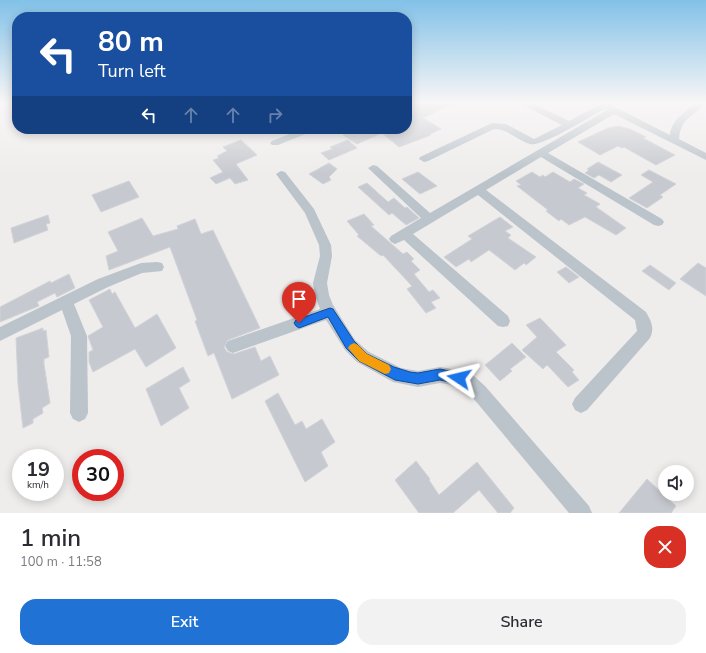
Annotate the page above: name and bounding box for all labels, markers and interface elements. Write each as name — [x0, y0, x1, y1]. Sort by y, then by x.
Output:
text: 80 m — [98, 23, 164, 61]
icon: left — [32, 28, 84, 80]
text: Turn left — [98, 59, 166, 83]
icon: left — [138, 104, 160, 126]
icon: ahead — [180, 104, 202, 126]
icon: ahead — [222, 104, 244, 126]
icon: right — [264, 104, 286, 126]
pin — [282, 282, 316, 323]
icon: arrive — [288, 288, 310, 310]
position arrow — [438, 357, 480, 399]
speed limit sign: 30 — [72, 449, 124, 501]
text: 19 — [26, 456, 50, 483]
map controls — [658, 465, 694, 501]
button: sound — [658, 465, 694, 501]
text: km/h — [27, 478, 49, 492]
text: 1 min — [20, 522, 81, 554]
button: close — [644, 526, 686, 568]
text: 100 m · 11:58 — [20, 553, 102, 571]
button: Exit — [20, 599, 349, 645]
button: Share — [357, 599, 686, 645]

